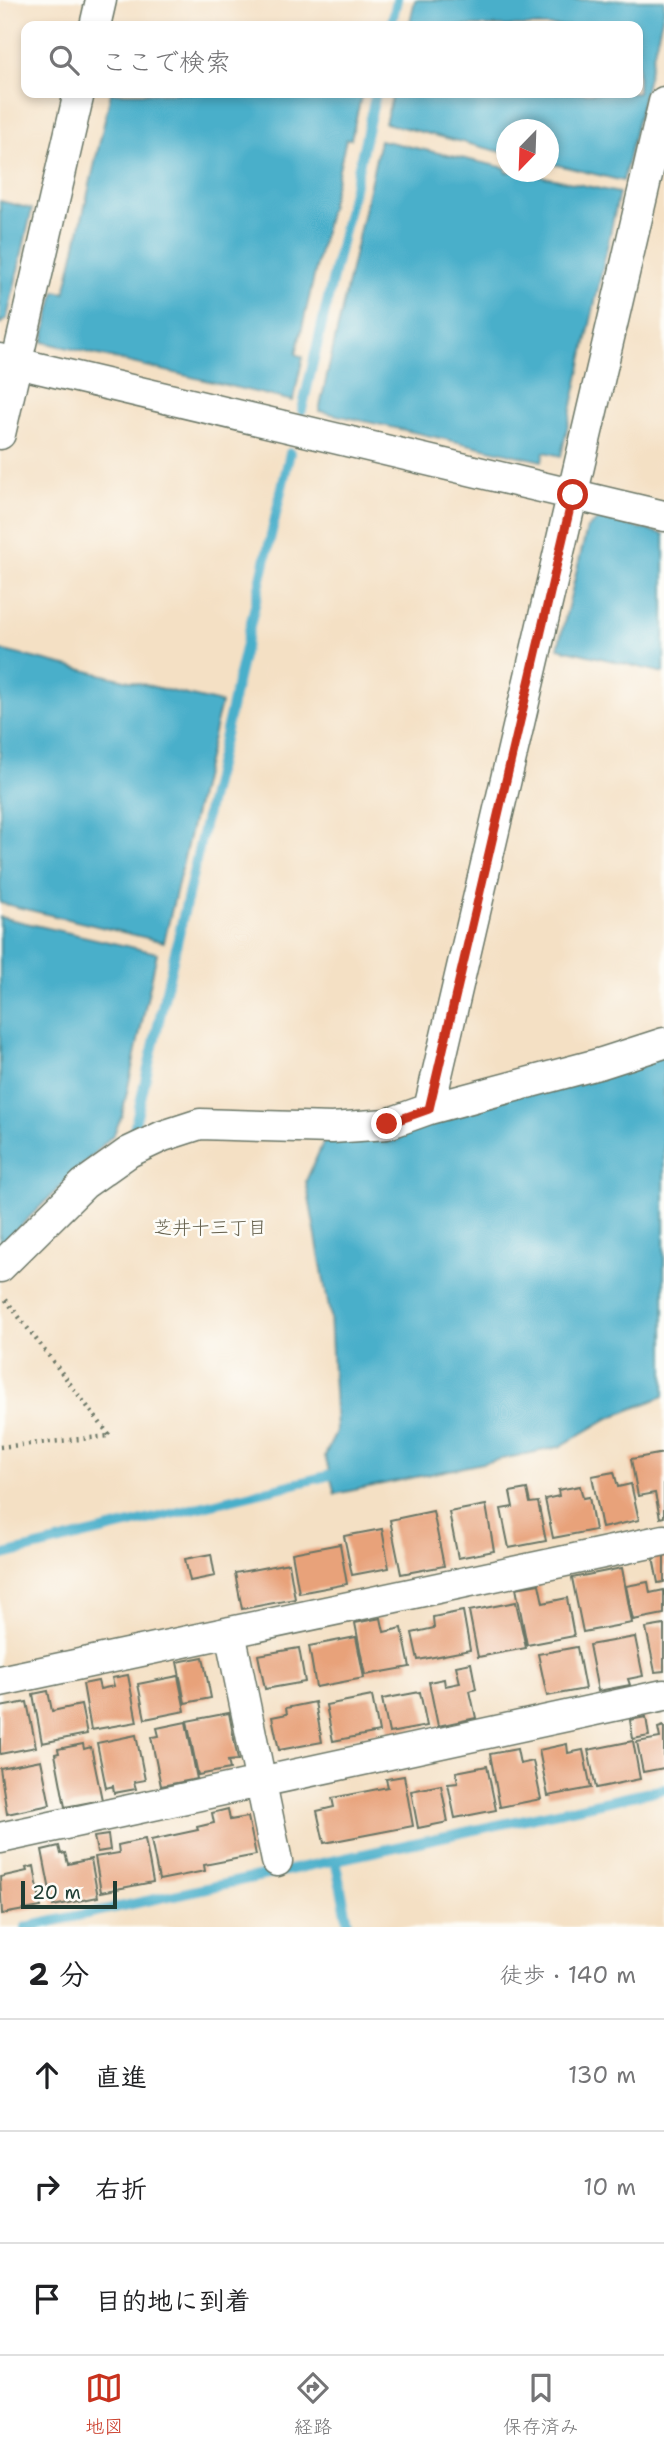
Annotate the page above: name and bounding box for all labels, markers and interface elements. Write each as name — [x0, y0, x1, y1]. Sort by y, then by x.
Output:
search box — [21, 21, 643, 98]
icon: search — [45, 41, 83, 79]
text: ここで検索 — [101, 44, 231, 79]
north arrow — [496, 119, 559, 182]
route start — [557, 479, 588, 510]
route end — [371, 1108, 402, 1139]
district label: 芝井十三丁目 — [153, 1215, 267, 1240]
scale bar — [21, 1878, 117, 1910]
text: 20 m — [32, 1880, 81, 1905]
text: 2 分 — [28, 1954, 89, 1995]
text: 徒歩 · 140 m — [500, 1960, 636, 1990]
icon: ahead — [28, 2056, 66, 2094]
text: 直進 — [95, 2059, 147, 2094]
text: 130 m — [568, 2060, 636, 2090]
icon: right — [28, 2168, 66, 2206]
text: 右折 — [95, 2171, 147, 2206]
text: 10 m — [583, 2172, 636, 2202]
icon: arrive — [28, 2280, 66, 2318]
text: 目的地に到着 — [95, 2283, 251, 2318]
tab: 地図 — [85, 2369, 123, 2439]
tab: 経路 — [294, 2369, 332, 2439]
tab: 保存済み — [503, 2369, 579, 2439]

